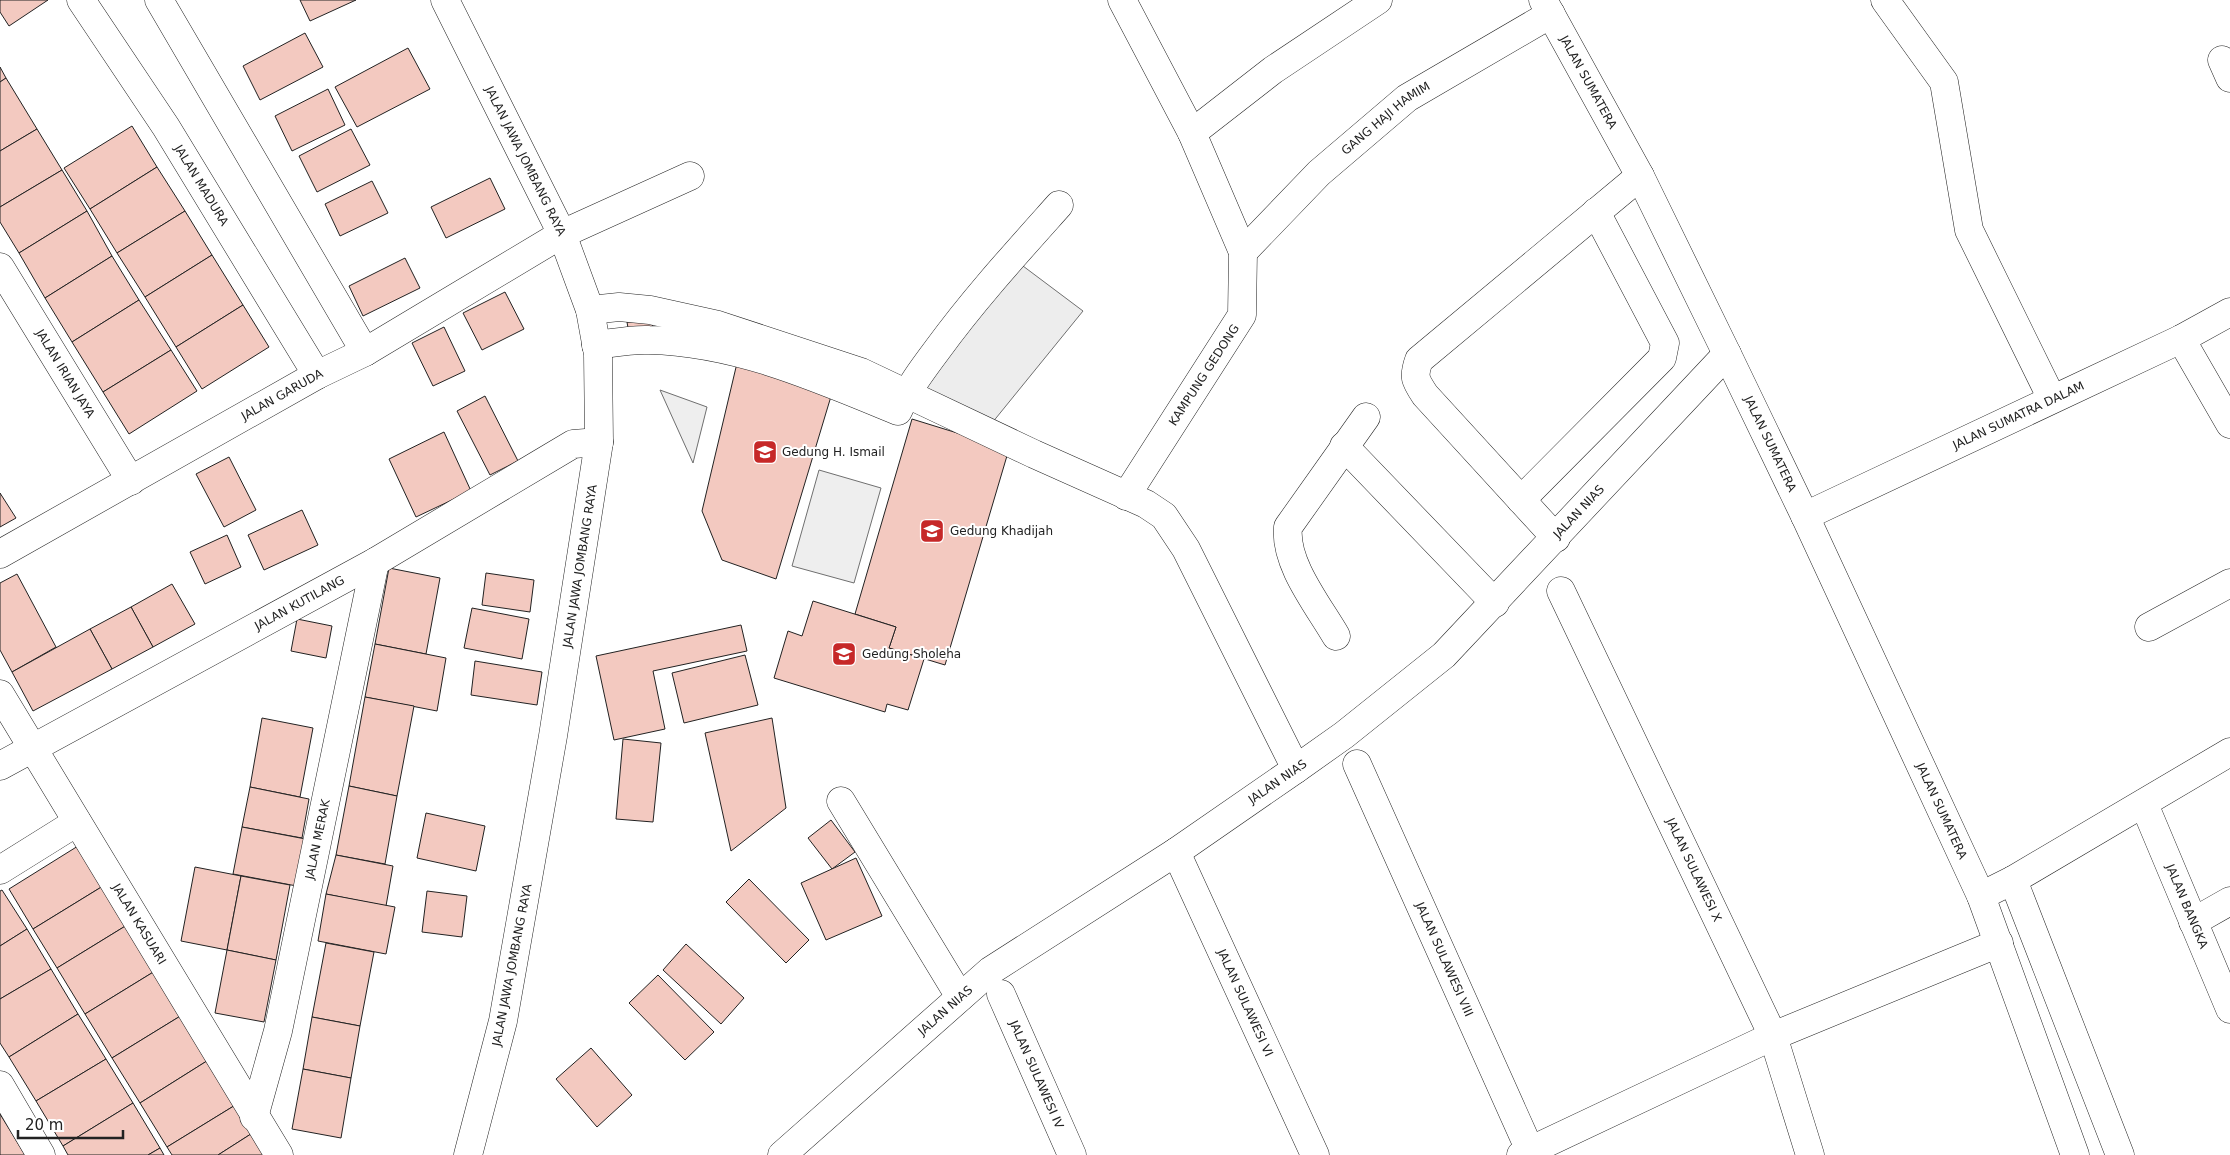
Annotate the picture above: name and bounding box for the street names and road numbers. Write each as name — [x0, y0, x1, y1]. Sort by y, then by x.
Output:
street label: JALAN SUMATERA — [1557, 32, 1620, 132]
street label: GANG HAJI HAMIM — [1339, 79, 1432, 158]
street label: JALAN JAWA JOMBANG RAYA — [482, 83, 569, 239]
street label: JALAN MADURA — [171, 141, 232, 229]
street label: KAMPUNG GEDONG — [1166, 322, 1242, 428]
street label: JALAN IRIAN JAYA — [32, 326, 98, 421]
street label: JALAN GARUDA — [238, 366, 326, 424]
street label: JALAN SUMATRA DALAM — [1950, 379, 2086, 453]
street label: JALAN SUMATERA — [1741, 393, 1800, 495]
street label: JALAN NIAS — [1550, 482, 1607, 542]
street label: JALAN JAWA JOMBANG RAYA — [560, 483, 600, 650]
street label: JALAN KUTILANG — [251, 573, 347, 634]
street label: JALAN NIAS — [1245, 757, 1309, 807]
street label: JALAN SUMATERA — [1913, 760, 1970, 862]
street label: JALAN MERAK — [302, 797, 333, 882]
street label: JALAN SULAWESI X — [1663, 815, 1725, 924]
street label: JALAN BANGKA — [2163, 861, 2211, 951]
street label: JALAN KASUARI — [109, 880, 169, 967]
street label: JALAN JAWA JOMBANG RAYA — [489, 882, 535, 1048]
street label: JALAN SULAWESI VIII — [1412, 899, 1476, 1019]
street label: JALAN SULAWESI VI — [1214, 946, 1276, 1059]
street label: JALAN NIAS — [914, 983, 975, 1039]
street label: JALAN SULAWESI IV — [1006, 1017, 1067, 1131]

